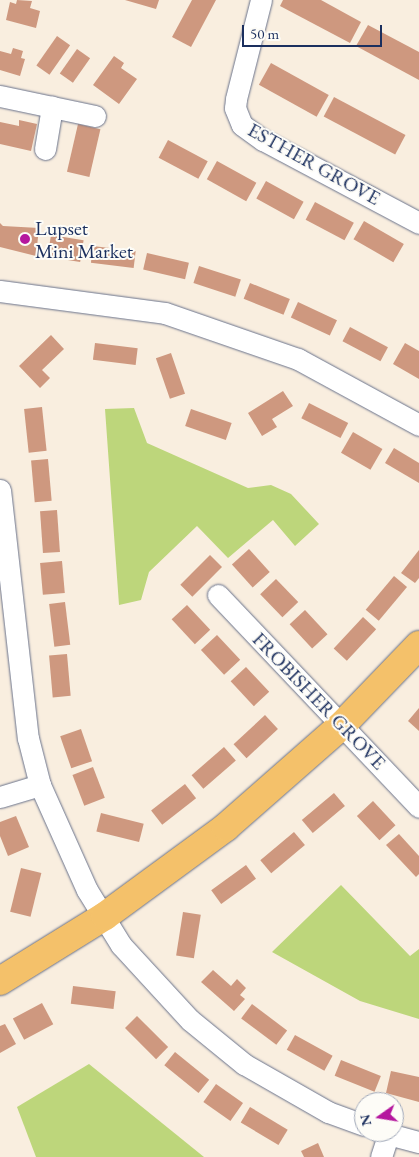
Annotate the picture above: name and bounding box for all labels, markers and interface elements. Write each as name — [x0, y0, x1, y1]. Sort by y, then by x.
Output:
scale bar — [244, 15, 384, 47]
text: 50 m — [250, 24, 279, 43]
street label: ESTHER GROVE — [244, 118, 384, 210]
place label: Lupset Mini Market — [35, 216, 133, 263]
marker: Lupset Mini Market — [19, 233, 31, 245]
street label: FROBISHER GROVE — [247, 627, 391, 775]
north arrow — [354, 1092, 404, 1142]
text: N — [355, 1113, 375, 1128]

